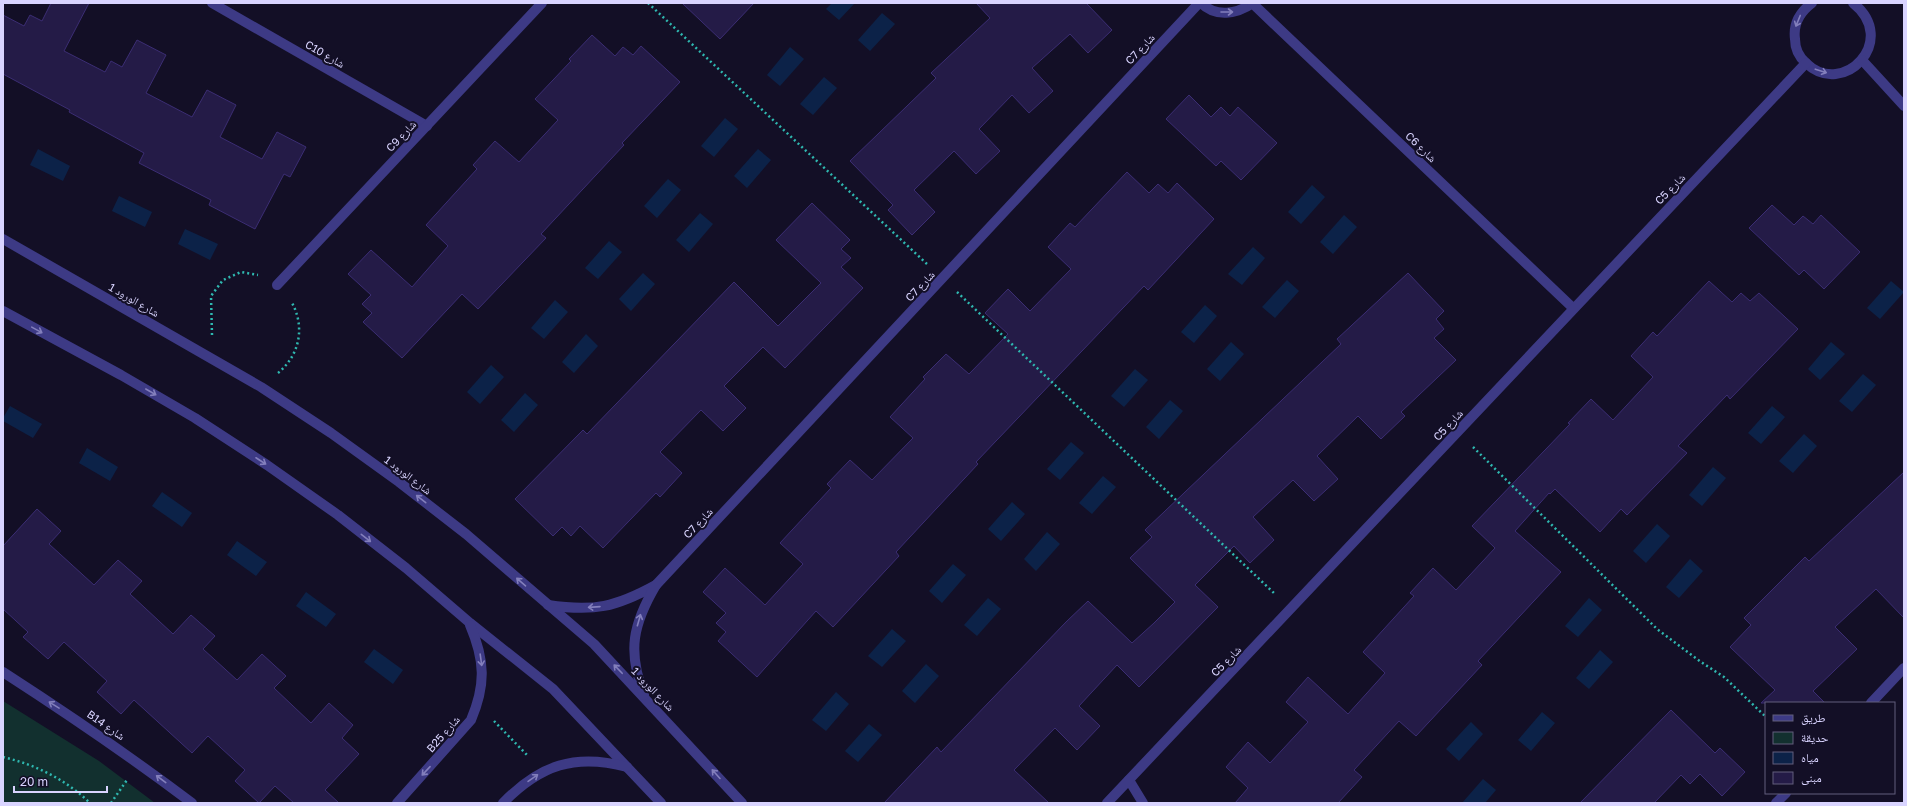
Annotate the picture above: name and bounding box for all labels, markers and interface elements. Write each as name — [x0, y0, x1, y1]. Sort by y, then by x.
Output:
one-way arrow — [1220, 8, 1233, 16]
one-way arrow — [1793, 15, 1801, 27]
street label: C7 شارع — [1122, 31, 1158, 67]
street label: C10 شارع — [303, 37, 347, 71]
one-way arrow — [1814, 68, 1827, 75]
street label: C9 شارع — [383, 117, 419, 155]
street label: C6 شارع — [1403, 129, 1439, 165]
street label: C5 شارع — [1652, 171, 1688, 207]
street label: C7 شارع — [902, 268, 938, 304]
street label: شارع الورود 1 — [106, 280, 162, 320]
one-way arrow — [31, 326, 43, 334]
one-way arrow — [145, 389, 157, 397]
street label: C5 شارع — [1430, 406, 1466, 444]
street label: شارع الورود 1 — [382, 453, 434, 497]
one-way arrow — [255, 457, 266, 465]
one-way arrow — [416, 495, 427, 503]
street label: C7 شارع — [680, 505, 716, 541]
one-way arrow — [361, 533, 372, 542]
one-way arrow — [516, 578, 526, 587]
one-way arrow — [588, 604, 601, 611]
one-way arrow — [636, 614, 643, 627]
street label: C5 شارع — [1208, 643, 1244, 679]
one-way arrow — [477, 653, 485, 666]
one-way arrow — [613, 664, 622, 674]
street label: شارع الورود 1 — [629, 664, 677, 714]
one-way arrow — [49, 701, 60, 709]
legend — [1765, 702, 1895, 794]
street label: B14 شارع — [84, 707, 128, 743]
text: طريق — [1801, 710, 1826, 725]
street label: B25 شارع — [423, 713, 463, 755]
text: حديقة — [1801, 730, 1829, 745]
text: مياه — [1801, 750, 1819, 765]
one-way arrow — [422, 766, 431, 777]
scale bar — [14, 768, 107, 794]
one-way arrow — [712, 769, 721, 779]
text: مبنى — [1801, 770, 1822, 785]
text: 20 m — [20, 774, 48, 789]
one-way arrow — [527, 774, 538, 782]
one-way arrow — [155, 775, 166, 784]

